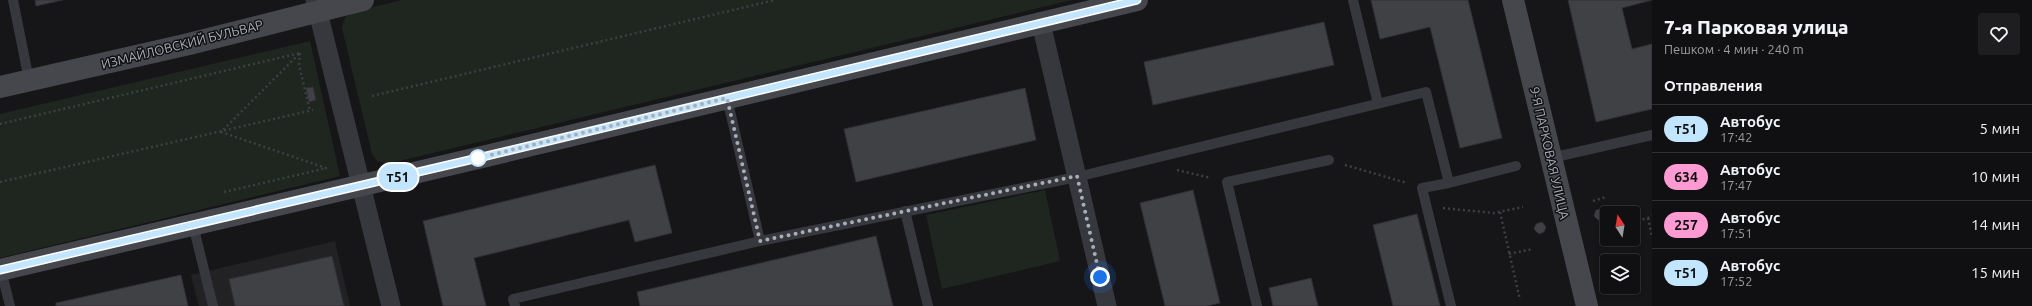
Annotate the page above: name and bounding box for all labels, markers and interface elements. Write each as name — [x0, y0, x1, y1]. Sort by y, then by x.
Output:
button: heart — [1978, 13, 2020, 55]
text: 7-я Парковая улица — [1664, 16, 1849, 38]
street label: ИЗМАЙЛОВСКИЙ БУЛЬВАР — [100, 17, 265, 71]
text: Пешком · 4 мин · 240 m — [1664, 42, 1804, 56]
text: Отправления — [1664, 77, 1763, 94]
street label: 9-Я ПАРКОВАЯ УЛИЦА — [1528, 85, 1572, 221]
text: Автобус — [1720, 113, 1780, 130]
text: 5 мин — [1980, 120, 2020, 137]
text: т51 — [1675, 121, 1697, 137]
text: 17:42 — [1720, 130, 1753, 144]
unlabelled marker — [469, 149, 487, 167]
text: Автобус — [1720, 161, 1780, 178]
line badge: т51 — [375, 164, 421, 190]
text: 10 мин — [1971, 168, 2020, 185]
text: т51 — [387, 169, 409, 185]
text: 634 — [1674, 169, 1698, 185]
text: 17:47 — [1720, 178, 1753, 192]
north arrow — [1600, 206, 1640, 246]
map controls — [1600, 206, 1640, 294]
text: Автобус — [1720, 209, 1780, 226]
text: 14 мин — [1971, 216, 2020, 233]
text: 257 — [1674, 217, 1698, 233]
text: 17:51 — [1720, 226, 1753, 240]
button: layers — [1600, 254, 1640, 294]
text: Автобус — [1720, 257, 1780, 274]
text: 15 мин — [1971, 264, 2020, 281]
text: т51 — [1675, 265, 1697, 281]
your location — [1090, 267, 1110, 287]
text: 17:52 — [1720, 274, 1753, 288]

